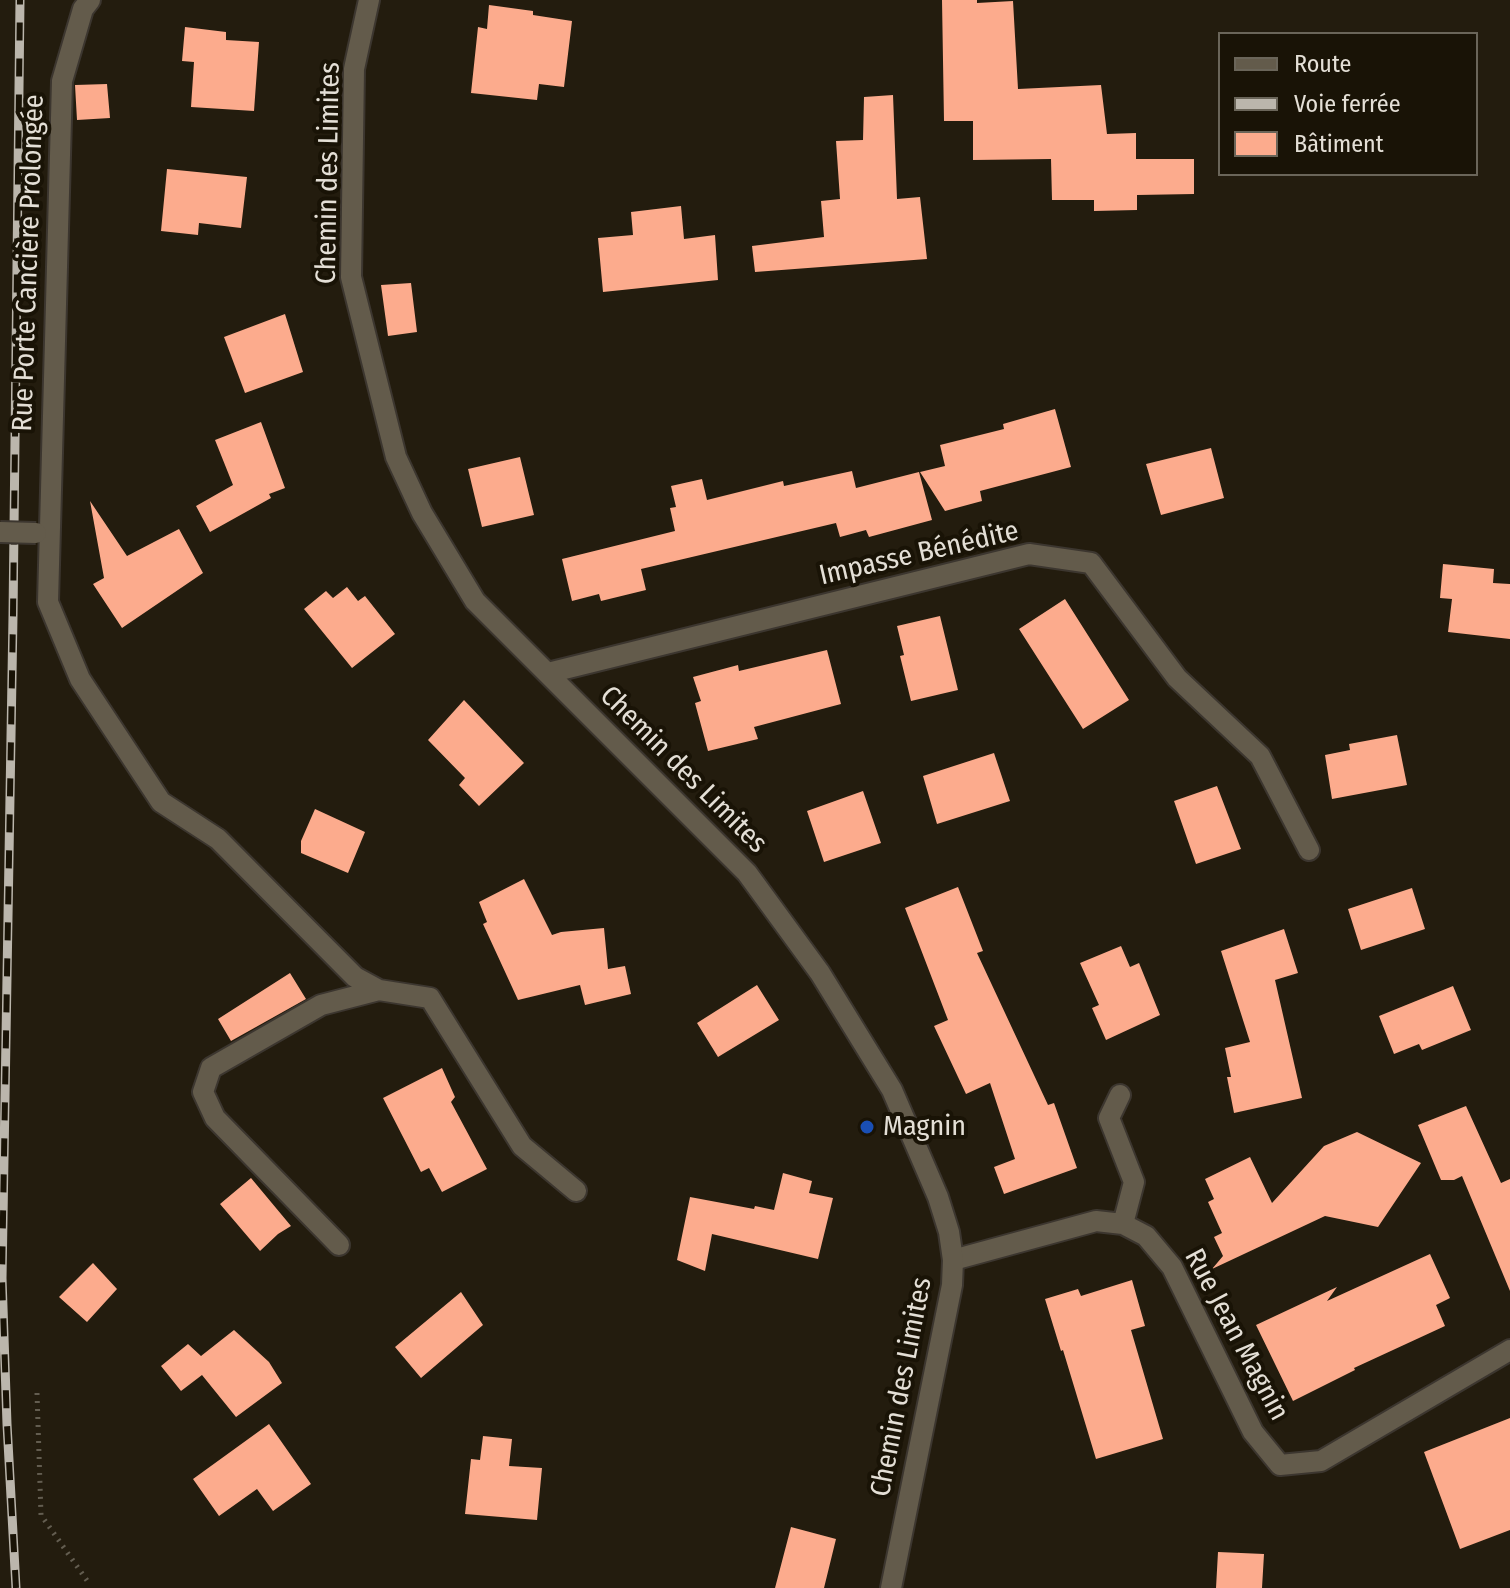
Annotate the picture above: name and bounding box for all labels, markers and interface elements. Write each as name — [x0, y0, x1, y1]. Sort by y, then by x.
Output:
legend — [1218, 32, 1478, 176]
text: Route — [1294, 50, 1351, 78]
street label: Chemin des Limites — [310, 62, 348, 284]
text: Voie ferrée — [1294, 90, 1401, 118]
street label: Rue Porte Cancière Prolongée — [6, 94, 52, 432]
text: Bâtiment — [1294, 130, 1384, 158]
street label: Impasse Bénédite — [816, 515, 1022, 593]
street label: Chemin des Limites — [592, 679, 774, 861]
place label: Magnin — [883, 1110, 966, 1144]
marker: Magnin — [858, 1118, 876, 1136]
street label: Rue Jean Magnin — [1177, 1243, 1295, 1427]
street label: Chemin des Limites — [864, 1275, 940, 1499]

